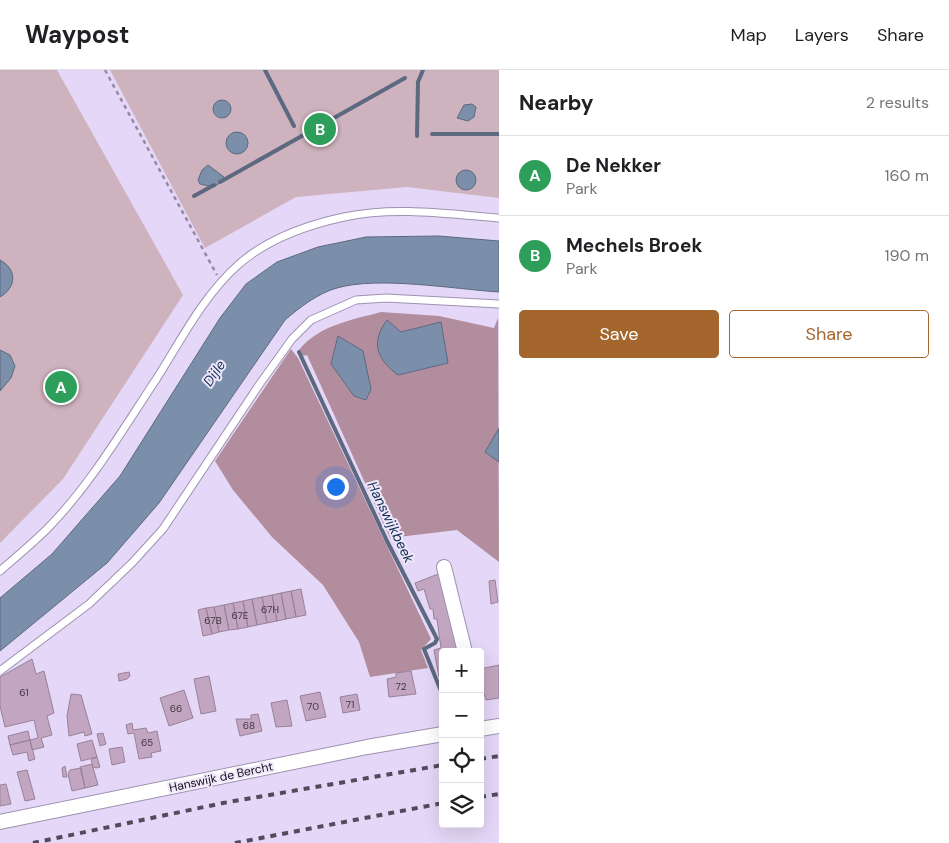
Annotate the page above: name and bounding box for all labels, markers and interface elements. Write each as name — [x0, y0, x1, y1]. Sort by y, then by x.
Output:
text: Waypost — [25, 19, 129, 50]
text: Map — [731, 23, 767, 47]
text: Layers — [795, 23, 849, 47]
text: Share — [877, 23, 924, 47]
text: Nearby — [519, 89, 593, 117]
text: 2 results — [866, 92, 929, 113]
pin: B — [304, 110, 336, 148]
text: De Nekker — [566, 153, 661, 178]
text: A — [529, 165, 541, 186]
text: 160 m — [885, 165, 929, 186]
text: Park — [566, 178, 598, 199]
text: Mechels Broek — [566, 233, 702, 258]
text: B — [530, 245, 540, 266]
text: 190 m — [885, 245, 929, 266]
text: Park — [566, 258, 598, 279]
button: Save — [519, 310, 719, 358]
button: Share — [729, 310, 929, 358]
water label: Dijle — [199, 356, 229, 390]
pin: A — [45, 368, 77, 406]
your location — [323, 474, 349, 500]
water label: Hanswijkbeek — [363, 478, 419, 567]
house number: 67H — [261, 603, 279, 616]
house number: 67E — [231, 609, 249, 622]
house number: 67B — [204, 614, 222, 627]
map controls — [439, 648, 484, 828]
button: + — [439, 648, 484, 693]
house number: 72 — [396, 680, 407, 693]
house number: 61 — [19, 686, 29, 699]
button: − — [439, 693, 484, 738]
house number: 71 — [346, 698, 354, 711]
house number: 70 — [307, 700, 319, 713]
house number: 66 — [170, 702, 182, 715]
house number: 68 — [243, 719, 255, 732]
house number: 65 — [141, 736, 153, 749]
button: locate — [439, 738, 484, 783]
street label: Hanswijk de Bercht — [168, 758, 275, 796]
button: layers — [439, 783, 484, 828]

